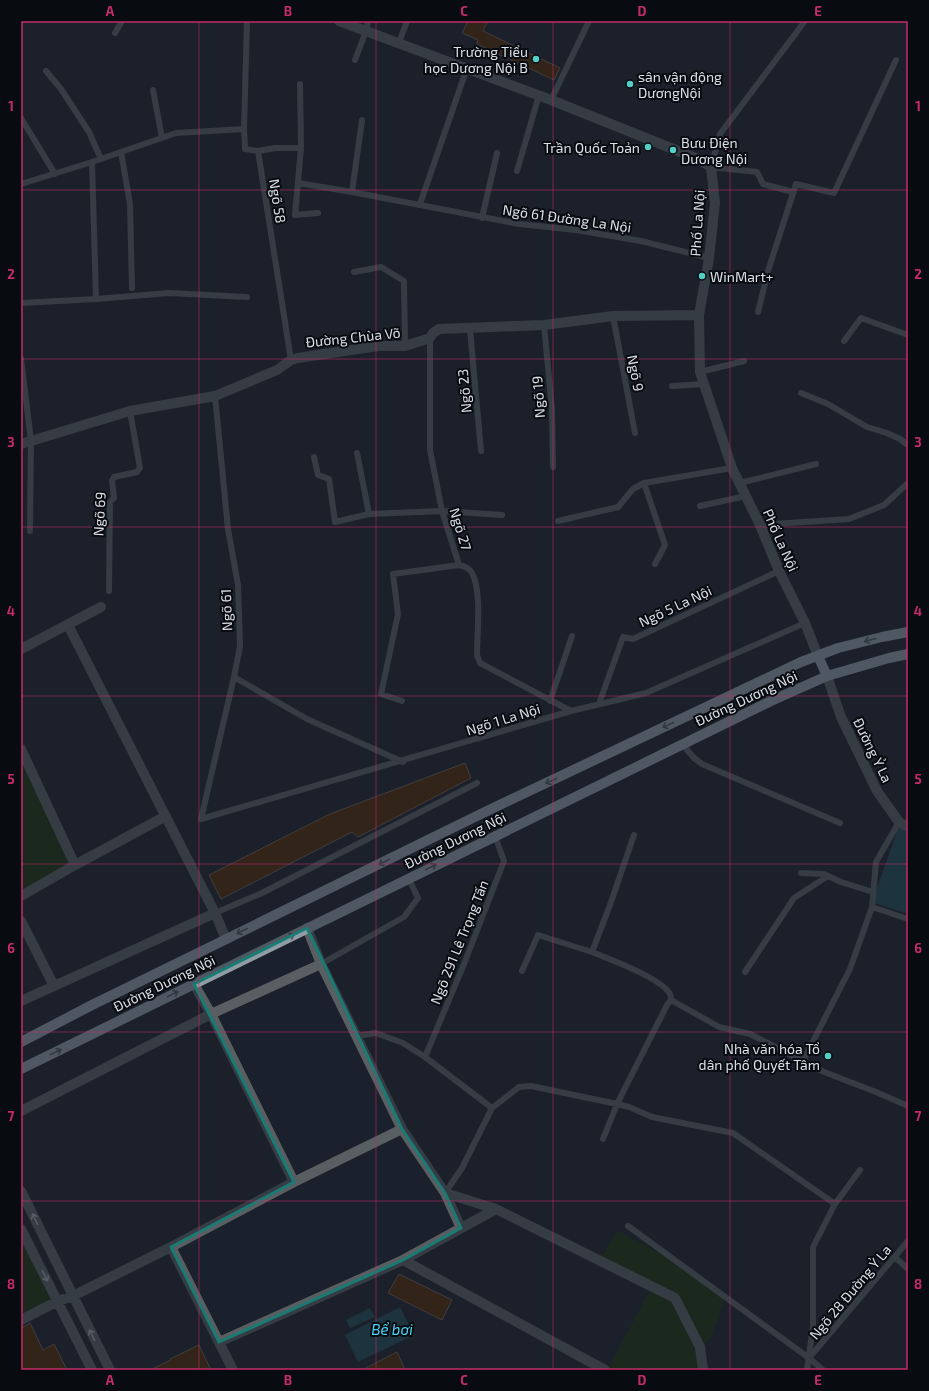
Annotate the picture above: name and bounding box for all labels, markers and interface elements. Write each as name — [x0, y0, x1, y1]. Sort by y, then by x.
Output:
text: A — [106, 3, 115, 19]
text: B — [284, 3, 292, 19]
text: C — [460, 3, 468, 19]
text: D — [638, 3, 647, 19]
text: E — [814, 3, 822, 19]
place label: Trường Tiểu học Dương Nội B — [424, 43, 528, 76]
marker: Trường Tiểu học Dương Nội B — [531, 54, 541, 64]
place label: sân vận động DươngNội — [638, 68, 722, 101]
marker: sân vận động DươngNội — [625, 79, 635, 89]
text: 1 — [8, 98, 14, 114]
text: 1 — [915, 98, 921, 114]
place label: Bưu Điện Dương Nội — [681, 134, 747, 167]
place label: Trần Quốc Toản — [543, 139, 640, 156]
marker: Trần Quốc Toản — [643, 142, 653, 152]
marker: Bưu Điện Dương Nội — [668, 145, 678, 155]
street label: Ngõ 58 — [266, 178, 290, 224]
street label: Phố La Nội — [686, 189, 708, 257]
street label: Ngõ 61 Đường La Nội — [502, 201, 632, 235]
text: 2 — [7, 266, 15, 282]
text: 2 — [914, 266, 922, 282]
place label: WinMart+ — [710, 268, 774, 285]
marker: WinMart+ — [697, 271, 707, 281]
street label: Đường Chùa Võ — [305, 324, 401, 350]
street label: Ngõ 9 — [624, 353, 648, 393]
street label: Ngõ 23 — [454, 368, 474, 414]
street label: Ngõ 19 — [528, 375, 548, 419]
text: 3 — [7, 434, 15, 450]
text: 3 — [914, 434, 922, 450]
street label: Ngõ 69 — [89, 491, 109, 537]
street label: Ngõ 27 — [446, 506, 476, 552]
street label: Phố La Nội — [760, 506, 802, 574]
street label: Ngõ 5 La Nội — [636, 582, 714, 630]
street label: Ngõ 61 — [217, 589, 235, 631]
text: 4 — [7, 603, 15, 619]
text: 4 — [914, 603, 922, 619]
one-way arrow — [864, 637, 877, 644]
street label: Đường Dương Nội — [692, 667, 800, 729]
street label: Ngõ 1 La Nội — [464, 700, 542, 738]
street label: Đường Ỷ La — [850, 715, 896, 785]
one-way arrow — [663, 722, 675, 729]
text: 5 — [7, 771, 15, 787]
text: 5 — [914, 771, 922, 787]
one-way arrow — [545, 778, 557, 785]
street label: Đường Dương Nội — [401, 808, 509, 872]
one-way arrow — [378, 859, 390, 866]
one-way arrow — [425, 863, 437, 871]
street label: Ngõ 291 Lê Trọng Tấn — [426, 877, 492, 1007]
one-way arrow — [236, 928, 248, 936]
one-way arrow — [283, 933, 295, 940]
text: 6 — [7, 940, 15, 956]
text: 6 — [914, 940, 922, 956]
street label: Đường Dương Nội — [110, 951, 218, 1015]
one-way arrow — [166, 990, 178, 997]
place label: Nhà văn hóa Tổ dân phố Quyết Tâm — [699, 1040, 820, 1073]
one-way arrow — [50, 1048, 62, 1055]
marker: Nhà văn hóa Tổ dân phố Quyết Tâm — [823, 1051, 833, 1061]
text: 7 — [8, 1108, 15, 1124]
text: 7 — [915, 1108, 922, 1124]
one-way arrow — [30, 1213, 38, 1225]
street label: Ngõ 28 Đường Ỷ La — [805, 1241, 895, 1343]
one-way arrow — [42, 1270, 49, 1282]
text: 8 — [7, 1276, 15, 1292]
text: 8 — [914, 1276, 922, 1292]
water label: Bể bơi — [371, 1320, 413, 1338]
one-way arrow — [88, 1329, 96, 1341]
text: A — [106, 1372, 115, 1388]
text: B — [284, 1372, 292, 1388]
text: C — [460, 1372, 468, 1388]
text: D — [638, 1372, 647, 1388]
text: E — [814, 1372, 822, 1388]

